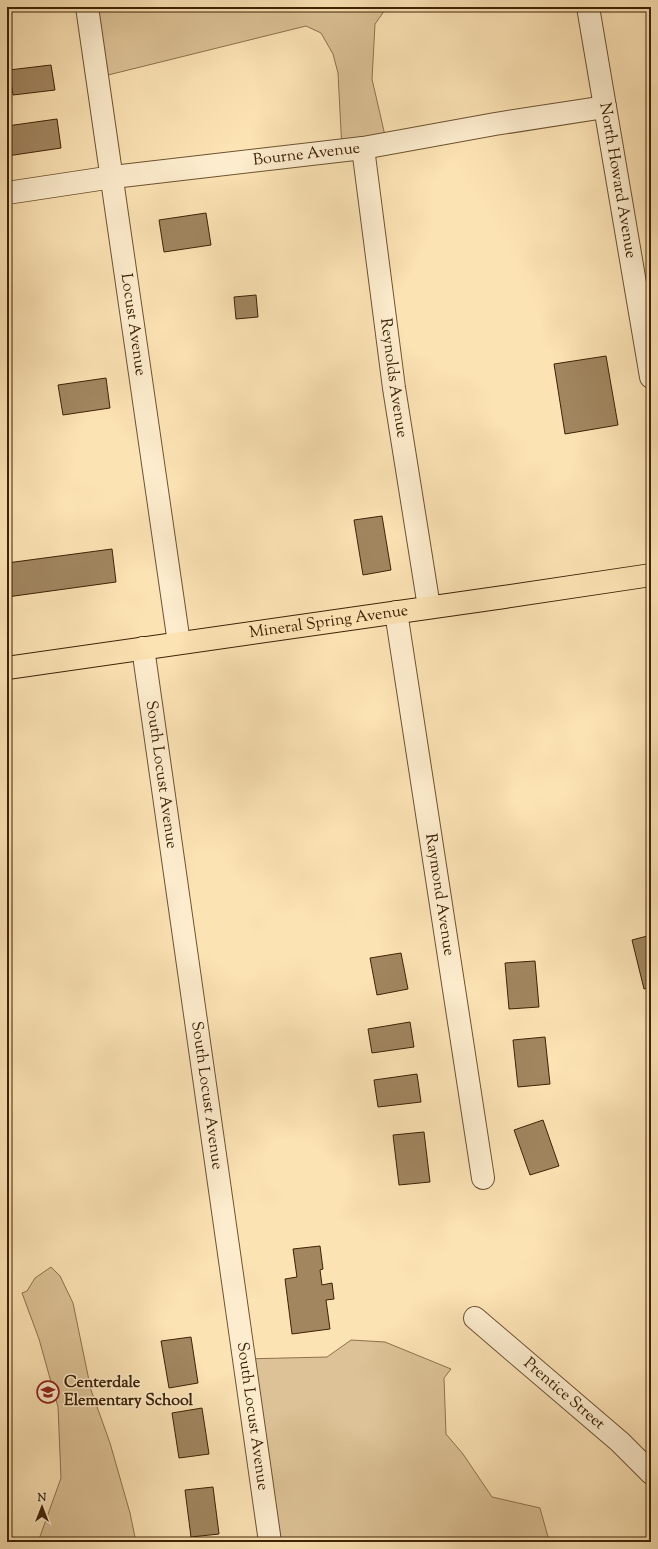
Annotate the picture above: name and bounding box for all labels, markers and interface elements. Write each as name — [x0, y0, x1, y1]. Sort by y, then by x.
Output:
street label: North Howard Avenue — [593, 101, 642, 260]
street label: Bourne Avenue — [252, 137, 361, 172]
street label: Locust Avenue — [114, 272, 152, 378]
street label: Reynolds Avenue — [374, 317, 413, 440]
street label: Mineral Spring Avenue — [248, 599, 410, 645]
street label: South Locust Avenue — [139, 699, 183, 850]
street label: Raymond Avenue — [419, 832, 460, 958]
street label: South Locust Avenue — [185, 1020, 228, 1171]
street label: South Locust Avenue — [230, 1341, 274, 1492]
street label: Prentice Street — [518, 1352, 610, 1436]
place label: Centerdale Elementary School — [64, 1372, 194, 1413]
school or university icon: Centerdale Elementary School — [35, 1379, 61, 1405]
north arrow — [22, 1487, 62, 1527]
text: N — [37, 1490, 47, 1506]

